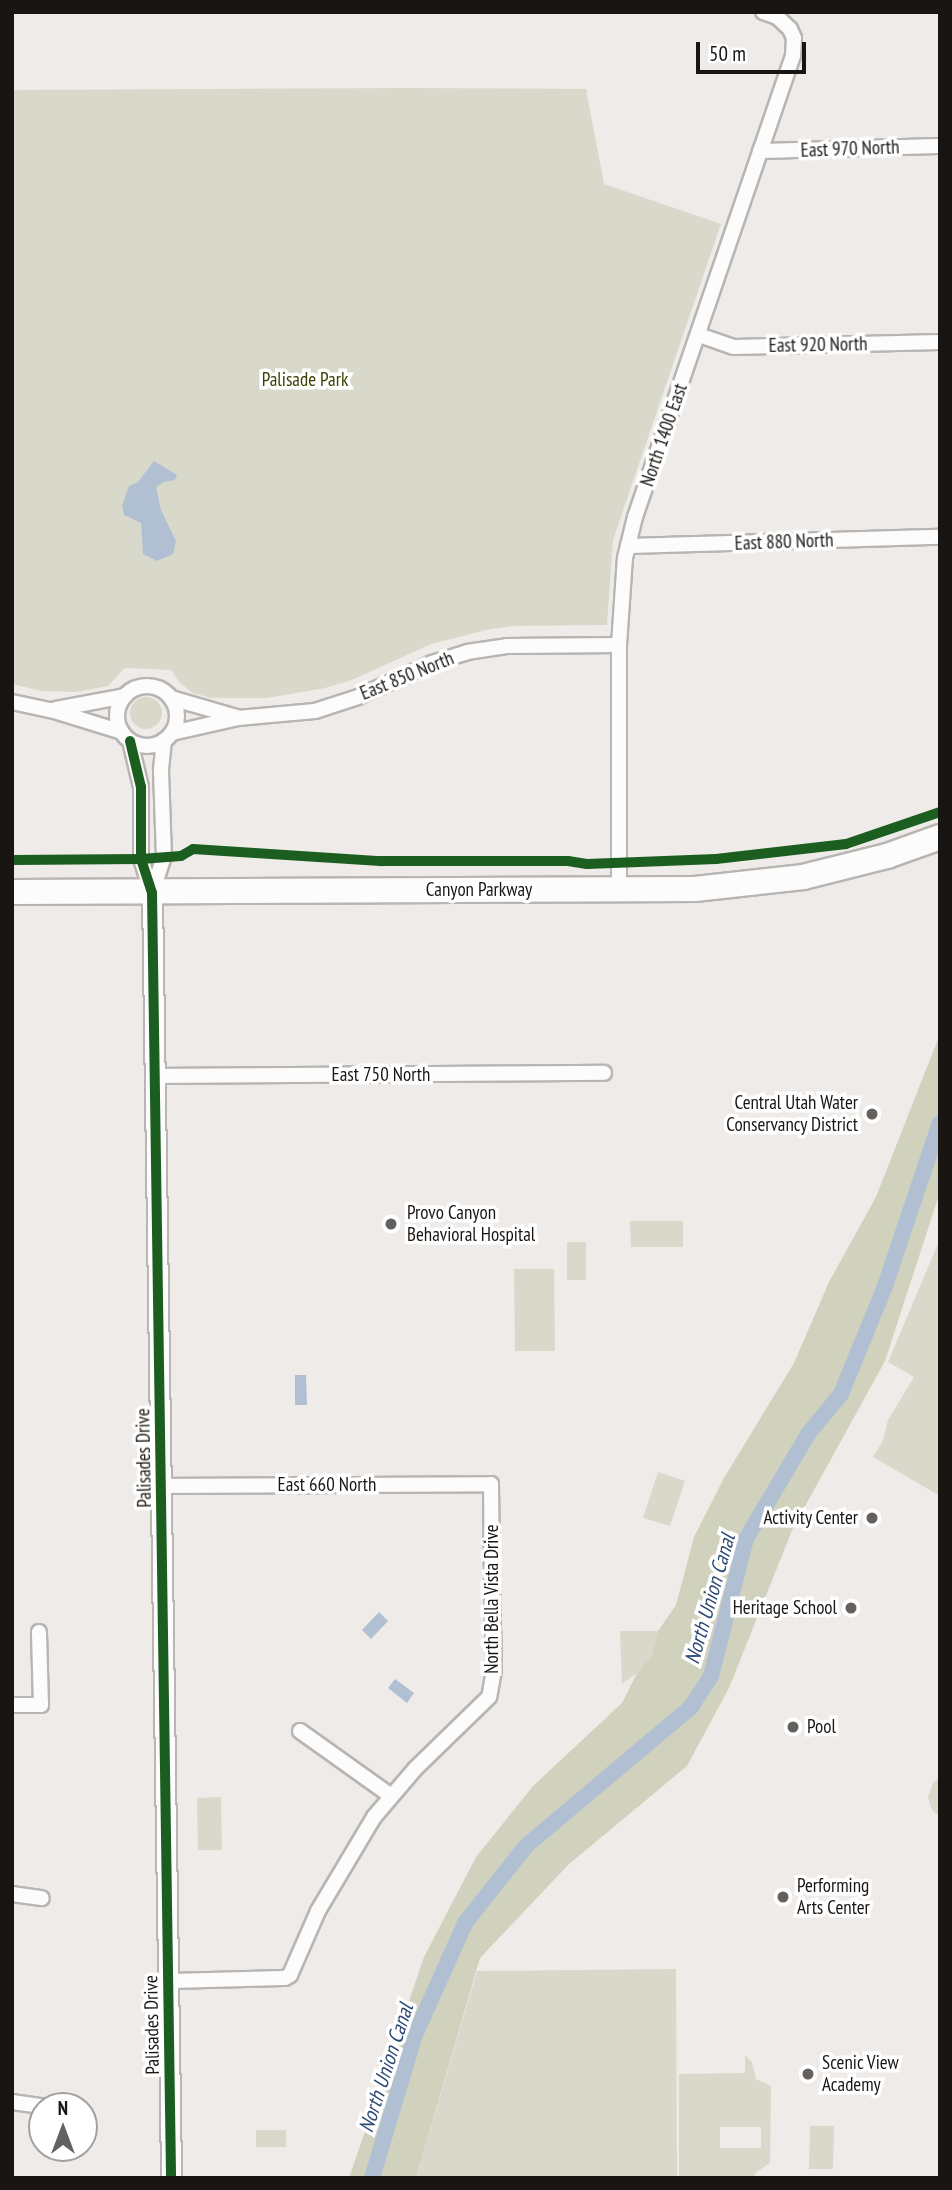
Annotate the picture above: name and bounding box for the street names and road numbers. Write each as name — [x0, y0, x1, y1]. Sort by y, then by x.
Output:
street label: East 970 North — [800, 136, 900, 162]
street label: East 920 North — [768, 333, 868, 357]
street label: North 1400 East — [636, 381, 692, 489]
street label: East 880 North — [734, 529, 834, 555]
street label: East 850 North — [357, 647, 457, 705]
street label: Canyon Parkway — [426, 879, 532, 901]
street label: East 750 North — [332, 1064, 430, 1086]
street label: Palisades Drive — [132, 1408, 156, 1508]
street label: East 660 North — [278, 1474, 376, 1496]
street label: North Bella Vista Drive — [481, 1524, 503, 1674]
street label: Palisades Drive — [140, 1975, 164, 2075]

